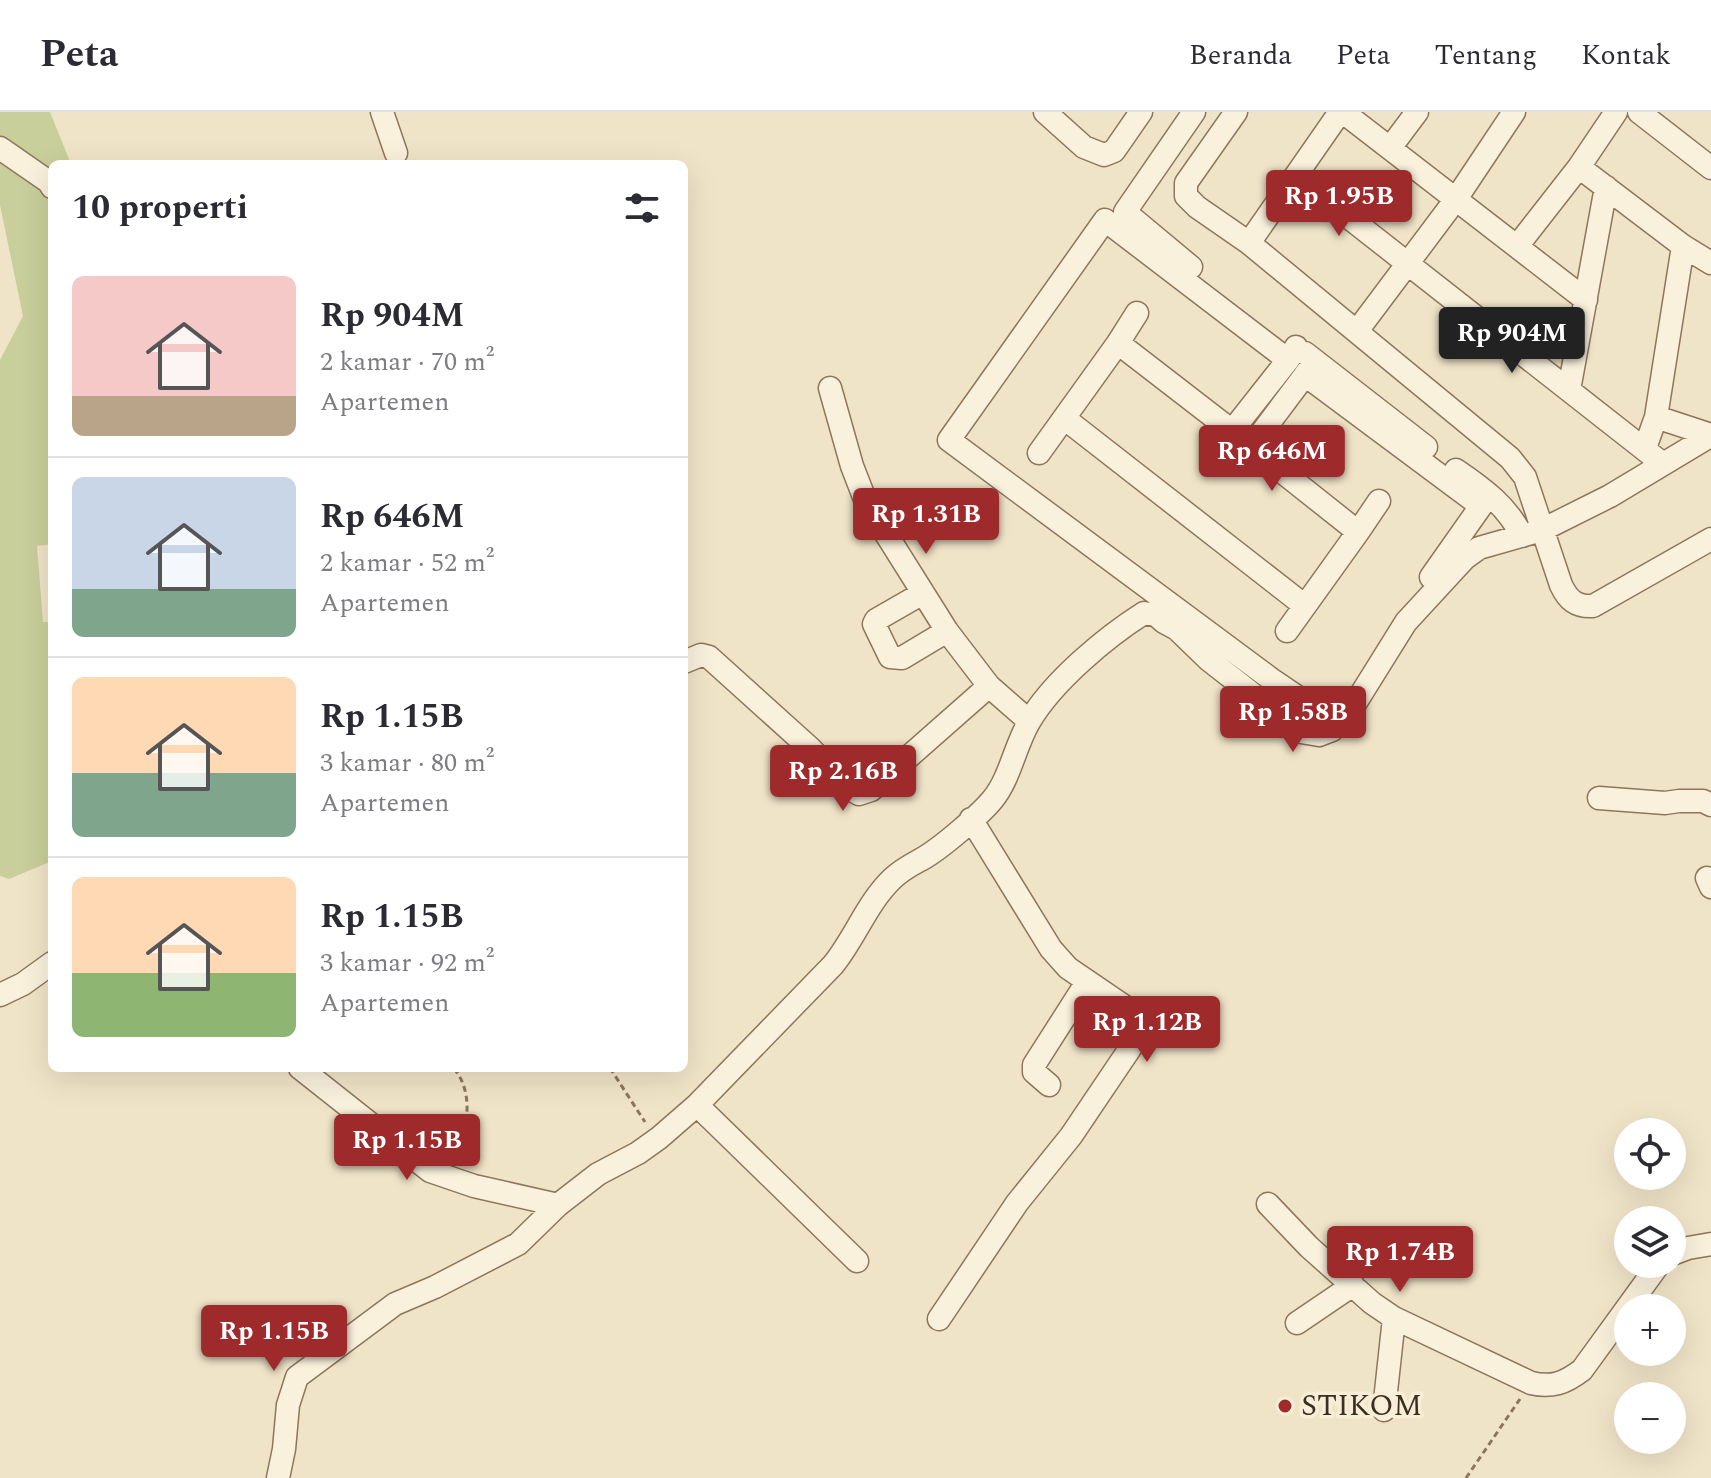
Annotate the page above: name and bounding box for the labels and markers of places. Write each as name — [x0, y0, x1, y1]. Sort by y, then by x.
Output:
pin: Rp 1.95B — [1256, 170, 1422, 238]
pin: Rp 904M — [1438, 307, 1586, 375]
pin: Rp 646M — [1198, 425, 1346, 493]
pin: Rp 1.31B — [843, 488, 1009, 556]
pin: Rp 1.58B — [1210, 686, 1376, 754]
pin: Rp 2.16B — [760, 745, 926, 813]
pin: Rp 1.12B — [1064, 996, 1230, 1064]
pin: Rp 1.15B — [324, 1114, 490, 1182]
pin: Rp 1.74B — [1317, 1226, 1483, 1294]
pin: Rp 1.15B — [191, 1305, 357, 1373]
place label: STIKOM — [1301, 1383, 1422, 1429]
marker: STIKOM — [1276, 1397, 1294, 1415]

